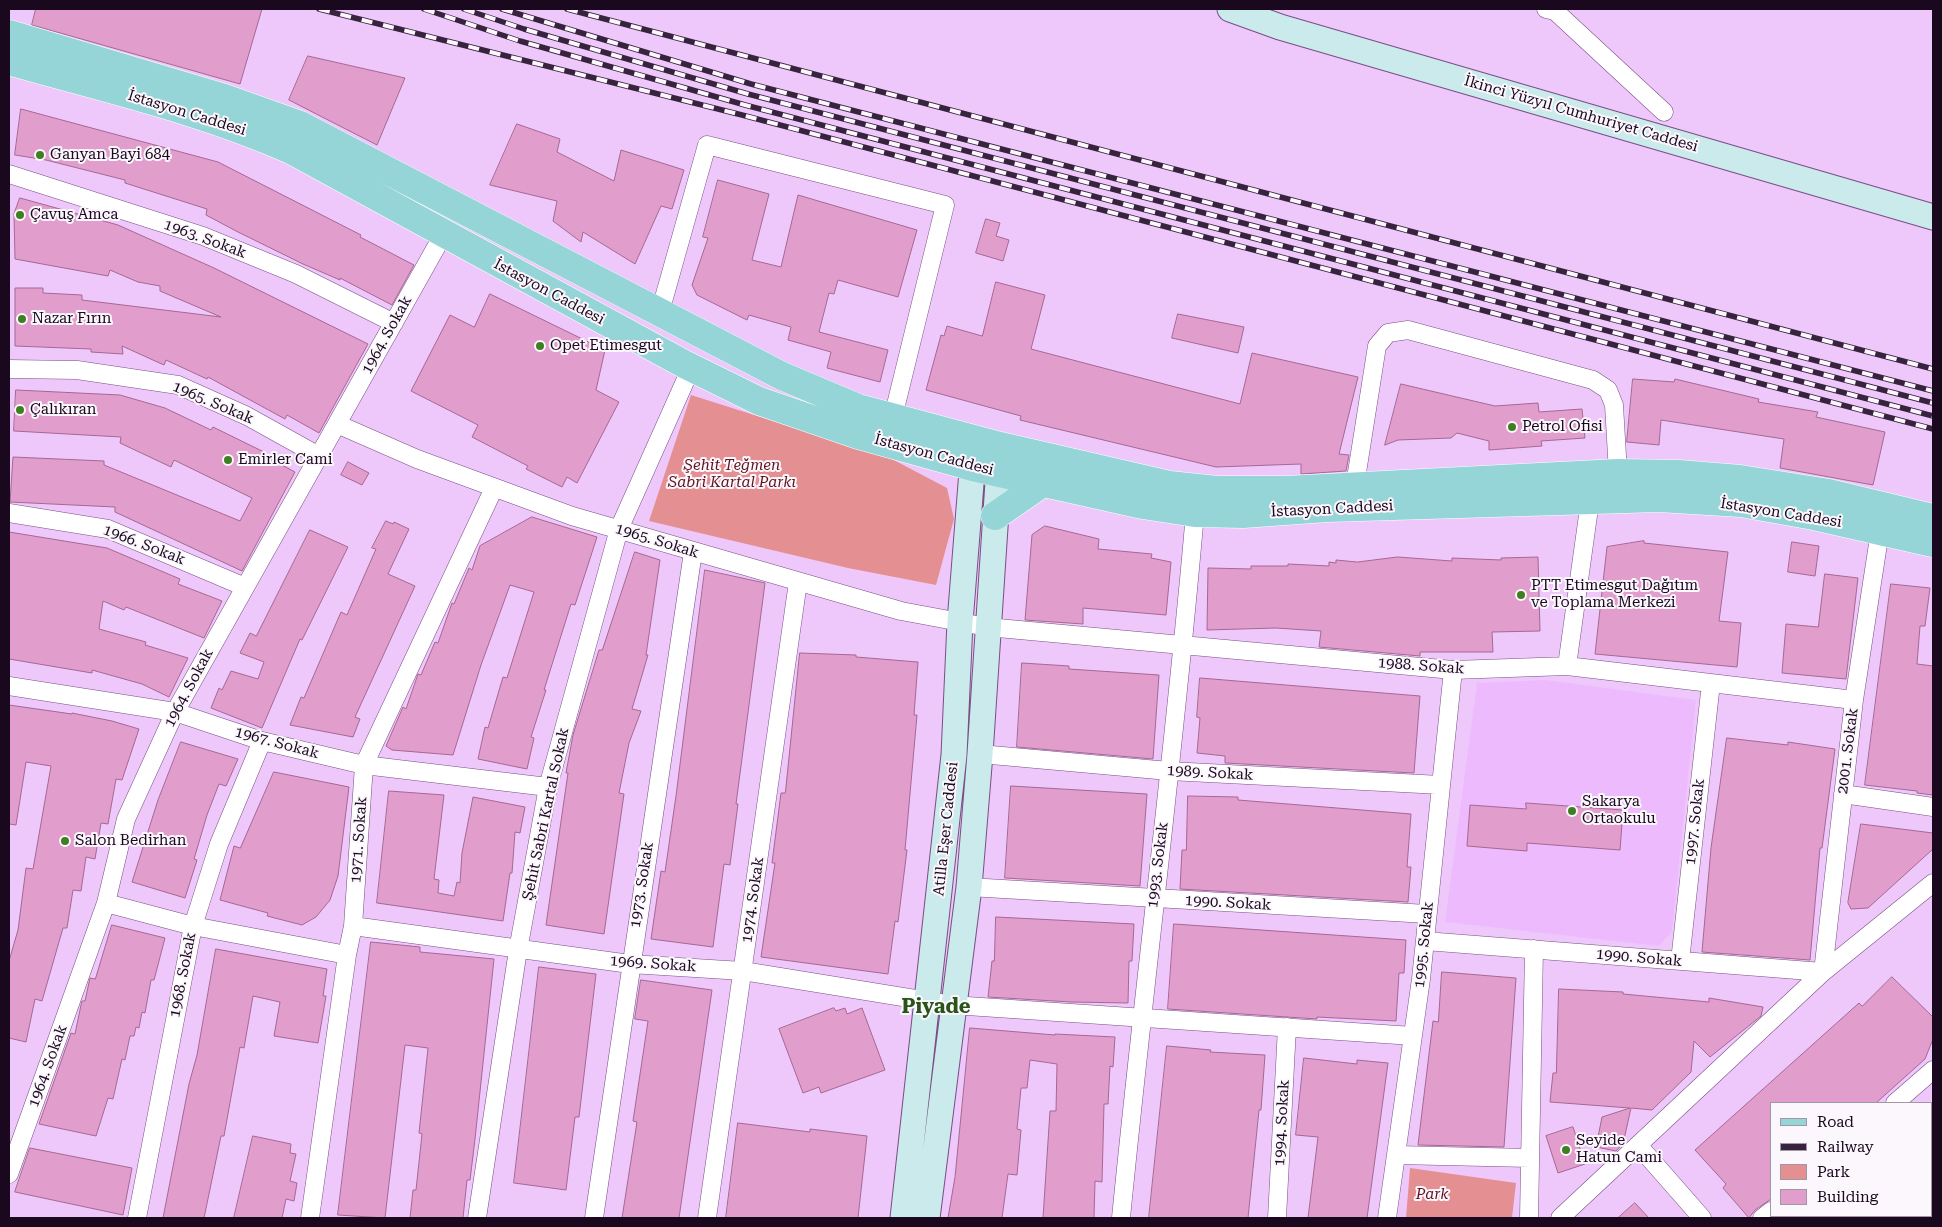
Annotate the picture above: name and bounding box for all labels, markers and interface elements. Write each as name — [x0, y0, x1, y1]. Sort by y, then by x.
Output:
street label: İkinci Yüzyıl Cumhuriyet Caddesi — [1462, 72, 1700, 156]
street label: İstasyon Caddesi — [126, 86, 248, 140]
place label: Ganyan Bayi 684 — [50, 146, 170, 164]
marker: Ganyan Bayi 684 — [34, 149, 46, 161]
place label: Çavuş Amca — [30, 206, 118, 224]
marker: Çavuş Amca — [14, 209, 26, 221]
street label: 1963. Sokak — [161, 216, 249, 262]
street label: İstasyon Caddesi — [491, 255, 607, 329]
street label: 1964. Sokak — [358, 293, 416, 377]
place label: Nazar Fırın — [32, 310, 111, 328]
marker: Nazar Fırın — [16, 313, 28, 325]
place label: Opet Etimesgut — [550, 337, 662, 355]
marker: Opet Etimesgut — [534, 340, 546, 352]
street label: 1965. Sokak — [170, 378, 256, 428]
place label: Çalıkıran — [30, 401, 96, 419]
marker: Çalıkıran — [14, 404, 26, 416]
place label: Petrol Ofisi — [1522, 418, 1603, 436]
marker: Petrol Ofisi — [1506, 421, 1518, 433]
street label: İstasyon Caddesi — [872, 430, 996, 480]
place label: Emirler Cami — [238, 451, 332, 469]
marker: Emirler Cami — [222, 454, 234, 466]
park label: Şehit Teğmen Sabri Kartal Parkı — [668, 457, 796, 492]
street label: İstasyon Caddesi — [1719, 495, 1843, 531]
street label: İstasyon Caddesi — [1270, 497, 1394, 521]
street label: 1965. Sokak — [613, 520, 701, 562]
street label: 1966. Sokak — [100, 521, 188, 569]
place label: PTT Etimesgut Dağıtım ve Toplama Merkezi — [1531, 577, 1698, 612]
marker: PTT Etimesgut Dağıtım ve Toplama Merkezi — [1515, 589, 1527, 601]
street label: 1964. Sokak — [161, 646, 217, 730]
street label: 1988. Sokak — [1377, 654, 1465, 678]
street label: 2001. Sokak — [1834, 707, 1862, 795]
street label: 1967. Sokak — [233, 723, 321, 763]
street label: Şehit Sabri Kartal Sokak — [519, 726, 573, 902]
street label: Atilla Eşer Caddesi — [930, 761, 962, 897]
street label: 1989. Sokak — [1166, 762, 1254, 784]
street label: 1997. Sokak — [1682, 778, 1708, 866]
place label: Sakarya Ortaokulu — [1582, 793, 1656, 828]
street label: 1971. Sokak — [347, 796, 371, 884]
marker: Sakarya Ortaokulu — [1566, 805, 1578, 817]
street label: 1993. Sokak — [1144, 821, 1172, 909]
place label: Salon Bedirhan — [75, 832, 186, 850]
marker: Salon Bedirhan — [59, 835, 71, 847]
street label: 1973. Sokak — [626, 841, 658, 929]
street label: 1974. Sokak — [738, 856, 768, 944]
street label: 1990. Sokak — [1184, 892, 1272, 914]
street label: 1995. Sokak — [1411, 901, 1437, 989]
street label: 1968. Sokak — [166, 931, 200, 1019]
street label: 1990. Sokak — [1595, 945, 1683, 971]
street label: 1969. Sokak — [609, 952, 697, 976]
district label: Piyade — [901, 995, 971, 1019]
street label: 1964. Sokak — [25, 1022, 71, 1110]
street label: 1994. Sokak — [1271, 1079, 1293, 1167]
legend — [1770, 1102, 1932, 1217]
text: Road — [1817, 1113, 1854, 1131]
place label: Seyide Hatun Cami — [1576, 1132, 1662, 1167]
text: Railway — [1817, 1138, 1874, 1156]
marker: Seyide Hatun Cami — [1560, 1144, 1572, 1156]
text: Park — [1817, 1163, 1850, 1181]
park label: Park — [1416, 1186, 1448, 1204]
text: Building — [1817, 1188, 1878, 1206]

